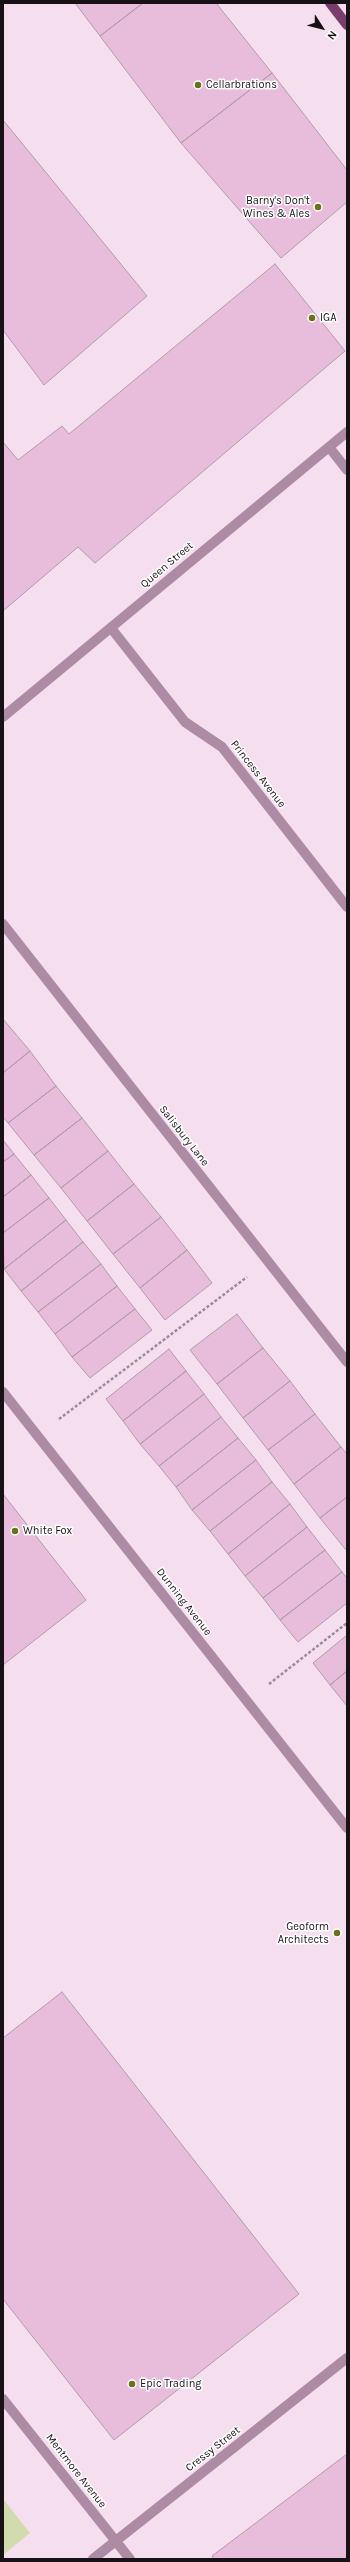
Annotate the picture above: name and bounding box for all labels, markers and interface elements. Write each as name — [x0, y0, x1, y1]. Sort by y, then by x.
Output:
north arrow — [302, 8, 342, 48]
text: N — [325, 28, 340, 42]
place label: Cellarbrations — [206, 78, 277, 92]
marker: Cellarbrations — [193, 80, 203, 90]
place label: Barny's Don't Wines & Ales — [243, 194, 310, 220]
marker: Barny's Don't Wines & Ales — [313, 202, 323, 212]
place label: IGA — [320, 311, 336, 325]
marker: IGA — [307, 313, 317, 323]
street label: Queen Street — [138, 539, 196, 591]
street label: Princess Avenue — [228, 738, 288, 810]
street label: Salisbury Lane — [156, 1103, 212, 1169]
place label: White Fox — [23, 1524, 72, 1538]
marker: White Fox — [10, 1526, 20, 1536]
street label: Dunning Avenue — [154, 1566, 214, 1638]
place label: Geoform Architects — [278, 1920, 329, 1946]
marker: Geoform Architects — [332, 1928, 342, 1938]
place label: Epic Trading — [140, 2377, 202, 2391]
marker: Epic Trading — [127, 2379, 137, 2389]
street label: Cressy Street — [183, 2424, 243, 2474]
street label: Mentmore Avenue — [43, 2431, 109, 2511]

